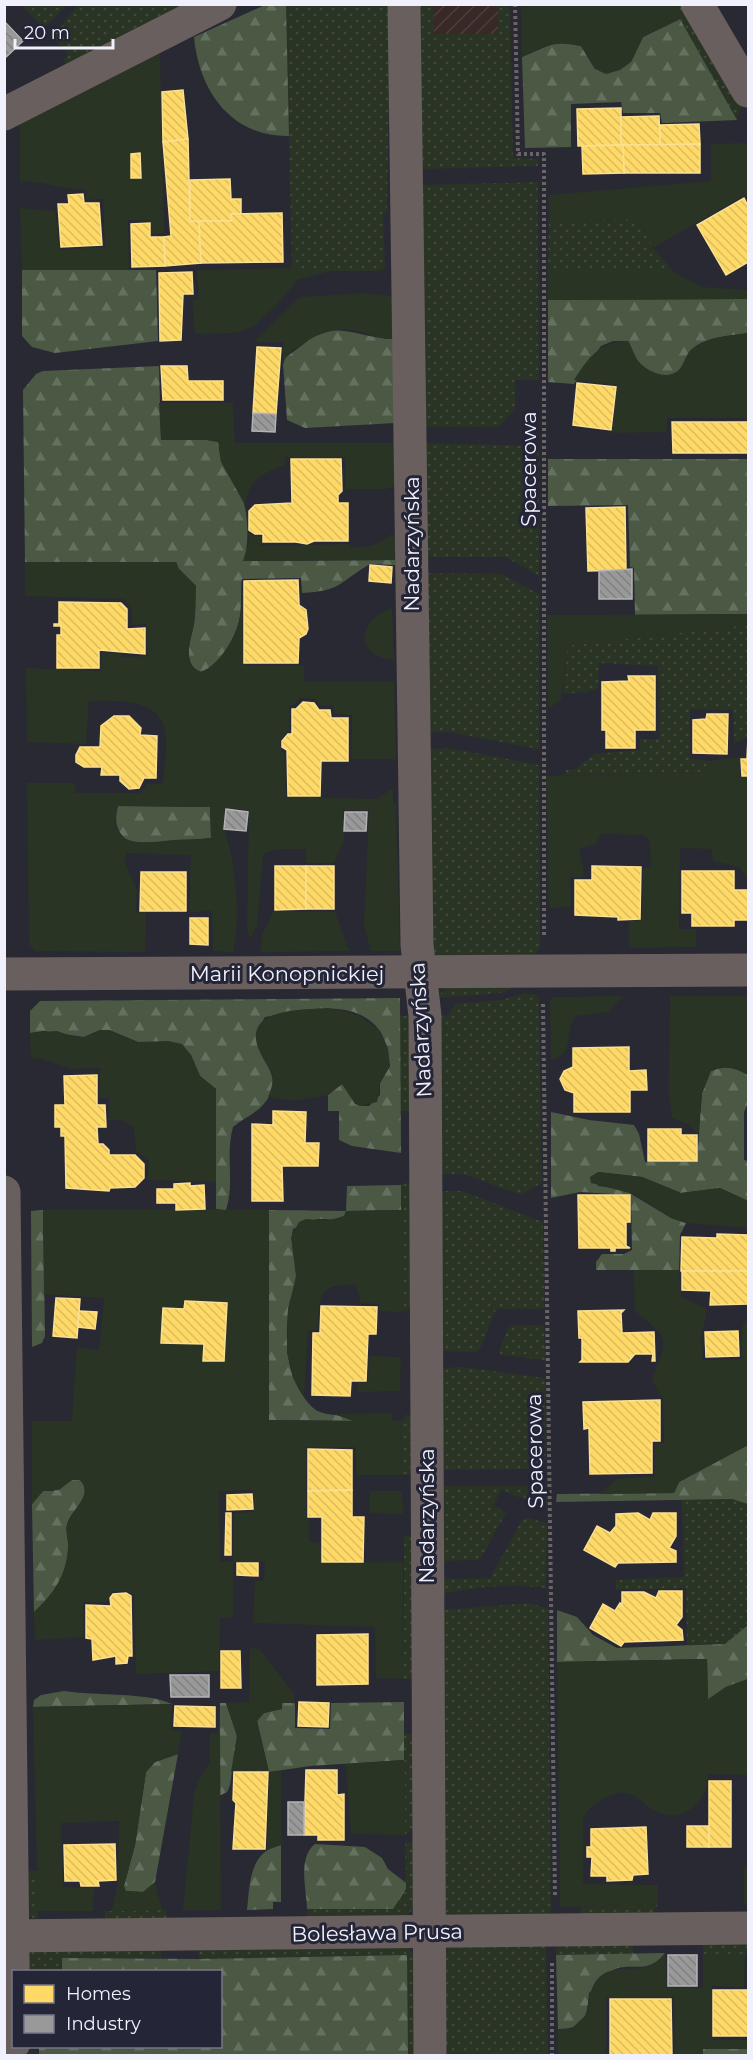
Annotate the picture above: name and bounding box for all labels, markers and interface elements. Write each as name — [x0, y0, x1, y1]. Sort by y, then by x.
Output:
scale bar — [15, 12, 112, 50]
text: 20 m — [24, 22, 70, 44]
street label: Spacerowa — [516, 411, 541, 527]
street label: Nadarzyńska — [399, 476, 424, 612]
street label: Marii Konopnickiej — [190, 961, 384, 986]
street label: Nadarzyńska — [404, 962, 437, 1098]
street label: Spacerowa — [521, 1393, 548, 1509]
street label: Nadarzyńska — [414, 1448, 439, 1584]
street label: Bolesława Prusa — [291, 1919, 463, 1946]
legend — [12, 1970, 222, 2048]
text: Homes — [66, 1983, 131, 2005]
text: Industry — [66, 2013, 141, 2035]

